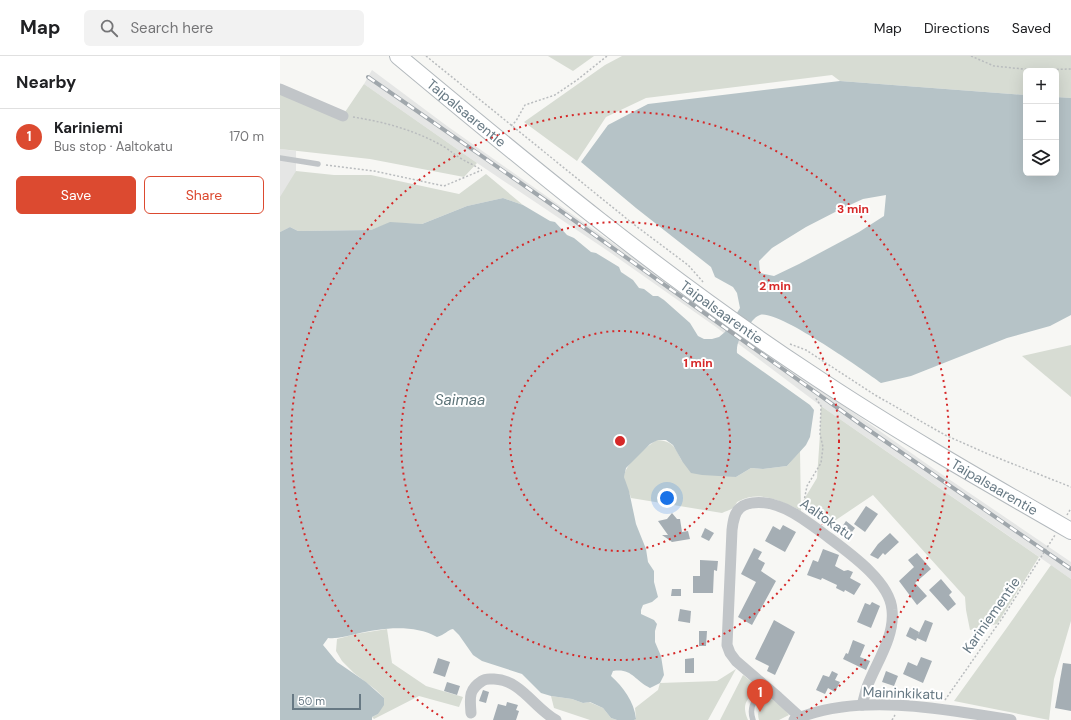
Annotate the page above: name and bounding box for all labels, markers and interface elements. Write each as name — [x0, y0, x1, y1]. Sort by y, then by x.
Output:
search box — [84, 10, 364, 46]
text: Map — [20, 15, 60, 40]
icon: search — [98, 17, 120, 39]
text: Search here — [130, 18, 213, 38]
text: Map — [874, 19, 902, 37]
text: Directions — [924, 19, 990, 37]
text: Saved — [1012, 19, 1051, 37]
map controls — [1023, 68, 1059, 176]
button: + — [1023, 68, 1059, 104]
text: Nearby — [16, 71, 76, 93]
street label: Taipalsaarentie — [423, 75, 510, 151]
button: − — [1023, 104, 1059, 140]
text: Kariniemi — [54, 118, 123, 138]
text: 1 — [27, 128, 31, 145]
text: 170 m — [229, 128, 264, 145]
text: Bus stop · Aaltokatu — [54, 138, 173, 155]
button: layers — [1023, 140, 1059, 176]
button: Save — [16, 176, 136, 214]
button: Share — [144, 176, 264, 214]
text: 3 min — [837, 201, 869, 217]
street label: Taipalsaarentie — [677, 277, 767, 348]
text: 2 min — [759, 278, 791, 294]
text: 1 min — [683, 355, 713, 371]
water label: Saimaa — [435, 390, 485, 410]
centre of rings — [613, 434, 627, 448]
street label: Taipalsaarentie — [948, 455, 1041, 519]
your location — [657, 488, 677, 508]
street label: Aaltokatu — [797, 494, 857, 544]
street label: Kariniementie — [958, 573, 1024, 656]
pin: 1 — [747, 679, 773, 712]
street label: Maininkikatu — [862, 683, 944, 703]
scale bar — [292, 692, 361, 711]
text: 50 m — [298, 694, 325, 708]

